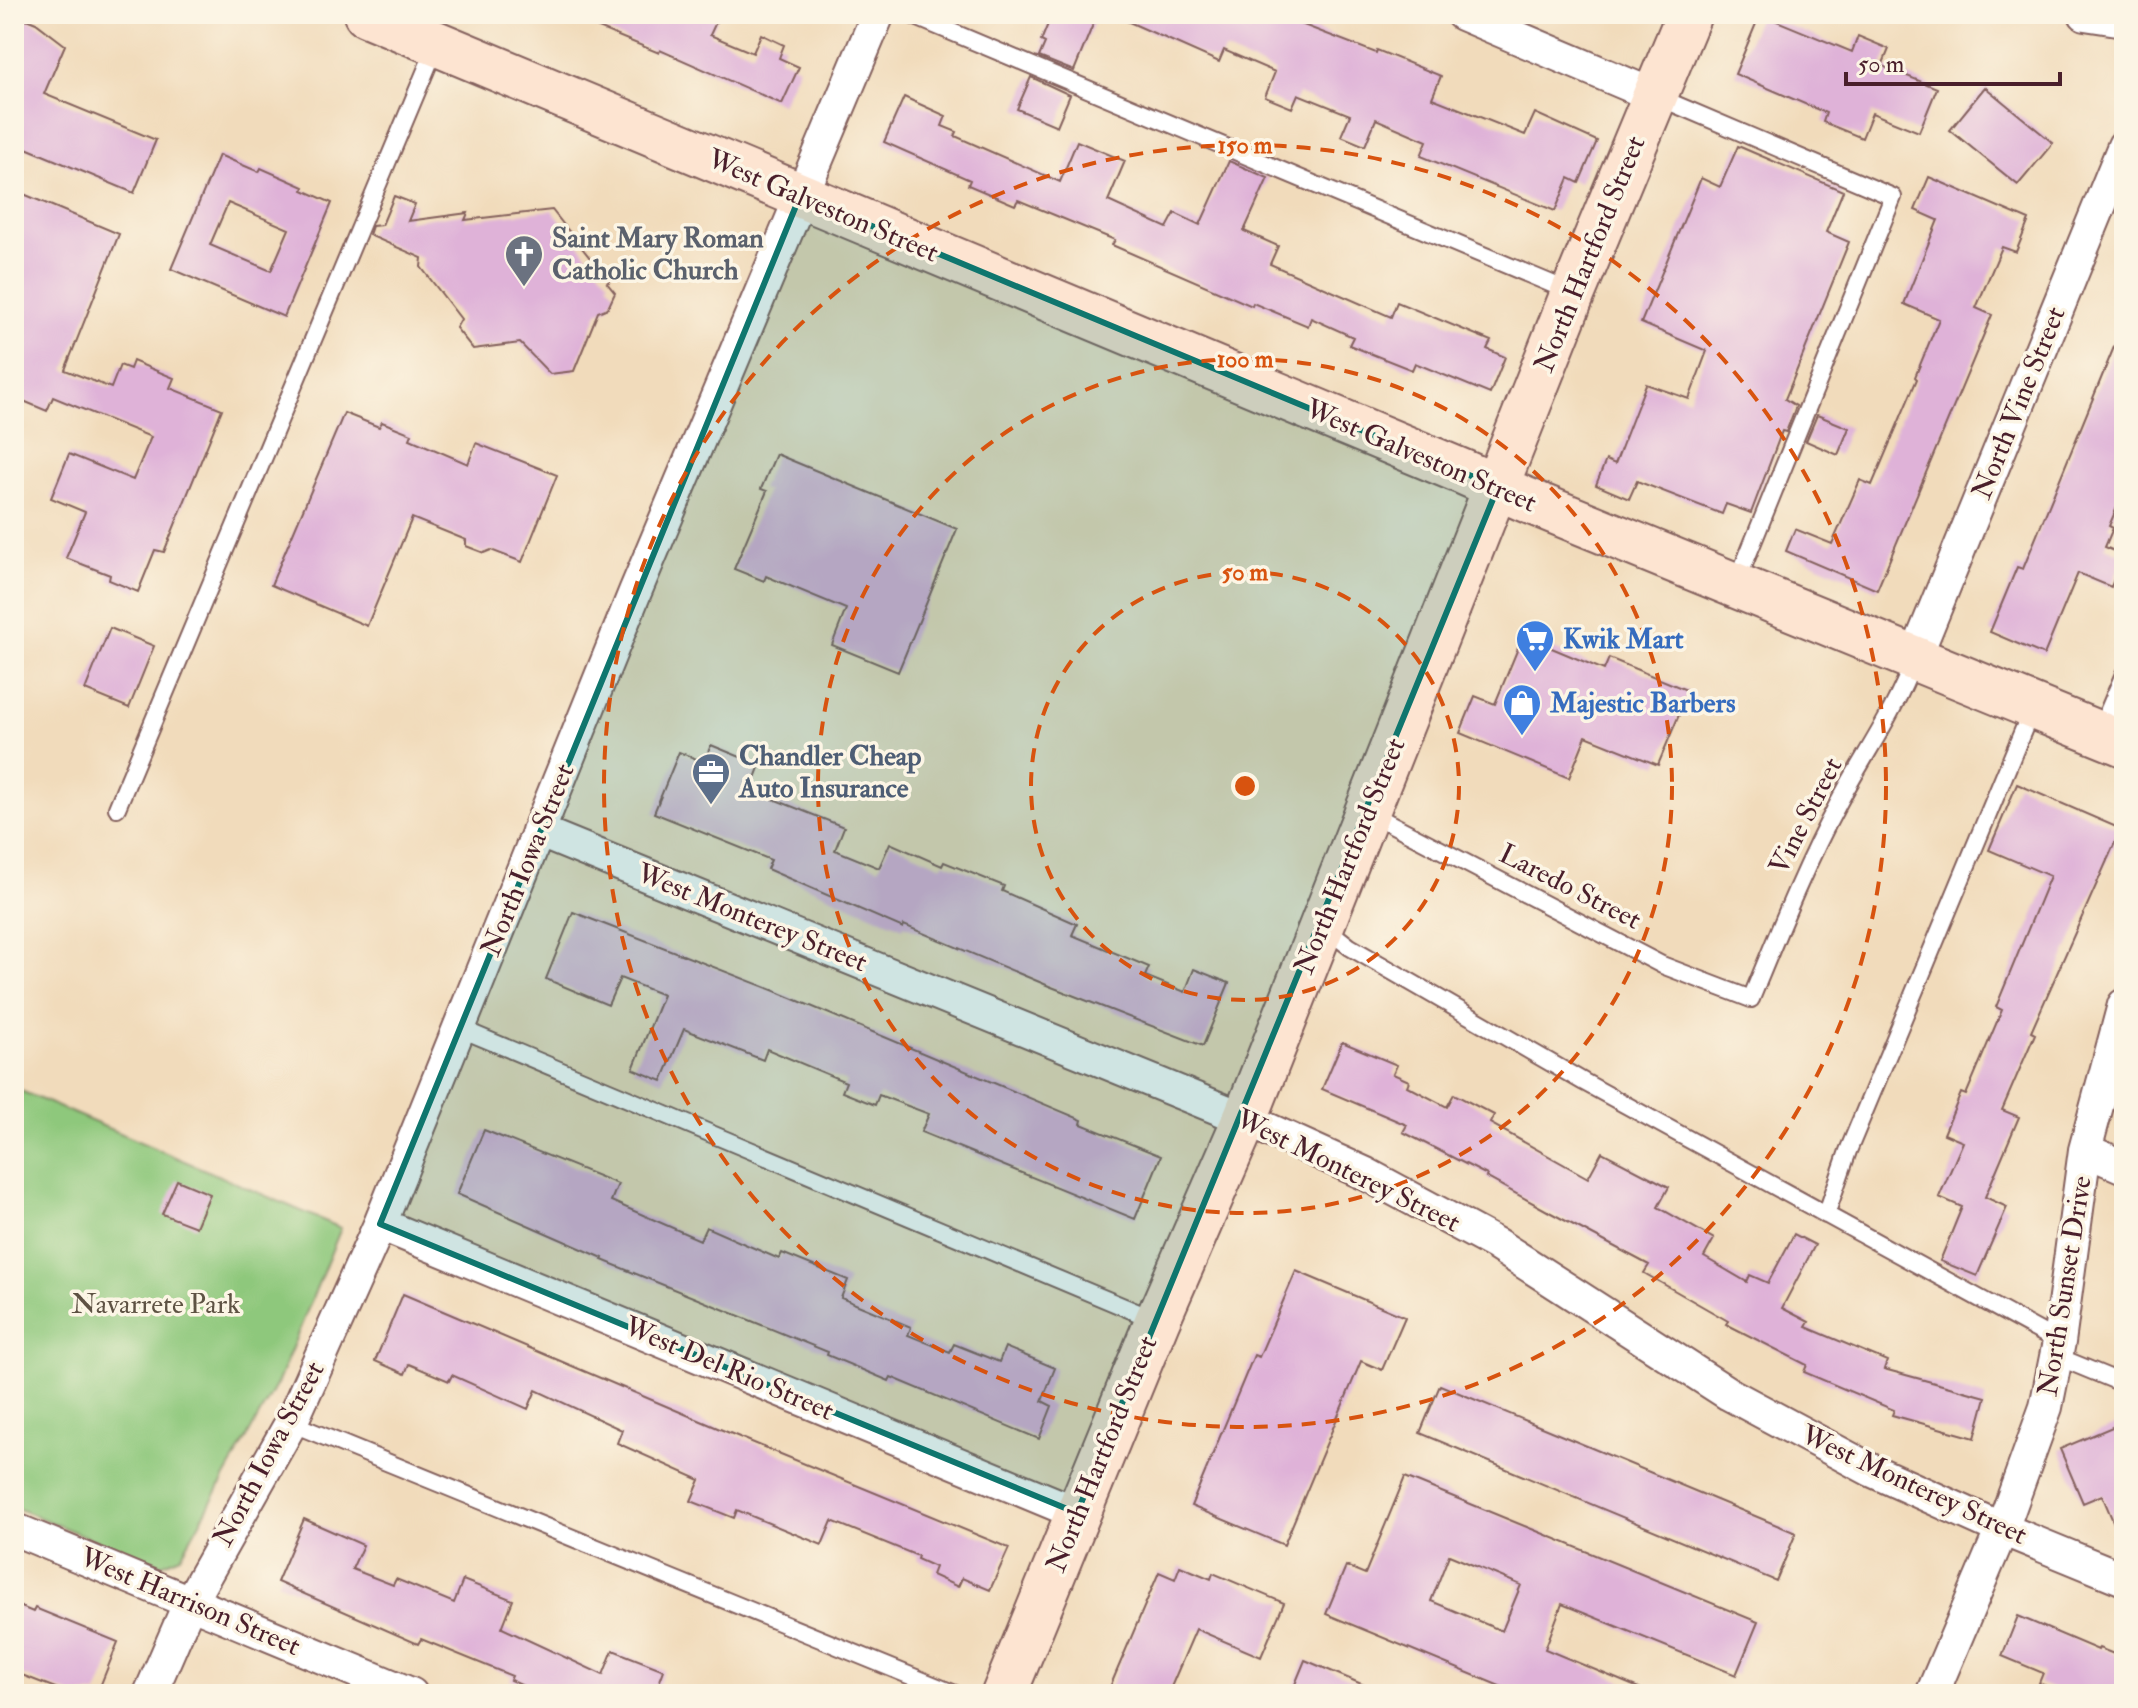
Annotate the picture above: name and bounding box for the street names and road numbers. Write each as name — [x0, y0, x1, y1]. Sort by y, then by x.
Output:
street label: North Hartford Street — [1527, 131, 1653, 377]
street label: West Galveston Street — [701, 141, 944, 271]
street label: North Vine Street — [1964, 302, 2074, 504]
street label: West Galveston Street — [1299, 391, 1542, 521]
street label: North Hartford Street — [1287, 733, 1413, 979]
street label: Vine Street — [1762, 752, 1850, 880]
street label: North Iowa Street — [474, 759, 582, 961]
street label: Laredo Street — [1493, 836, 1647, 938]
street label: West Monterey Street — [631, 855, 872, 980]
street label: West Monterey Street — [1229, 1101, 1466, 1240]
street label: North Sunset Drive — [2030, 1173, 2100, 1399]
street label: West Del Rio Street — [618, 1309, 839, 1429]
street label: North Hartford Street — [1039, 1331, 1165, 1577]
street label: North Iowa Street — [206, 1356, 332, 1552]
street label: West Monterey Street — [1795, 1417, 2032, 1553]
street label: West Harrison Street — [74, 1539, 305, 1664]

